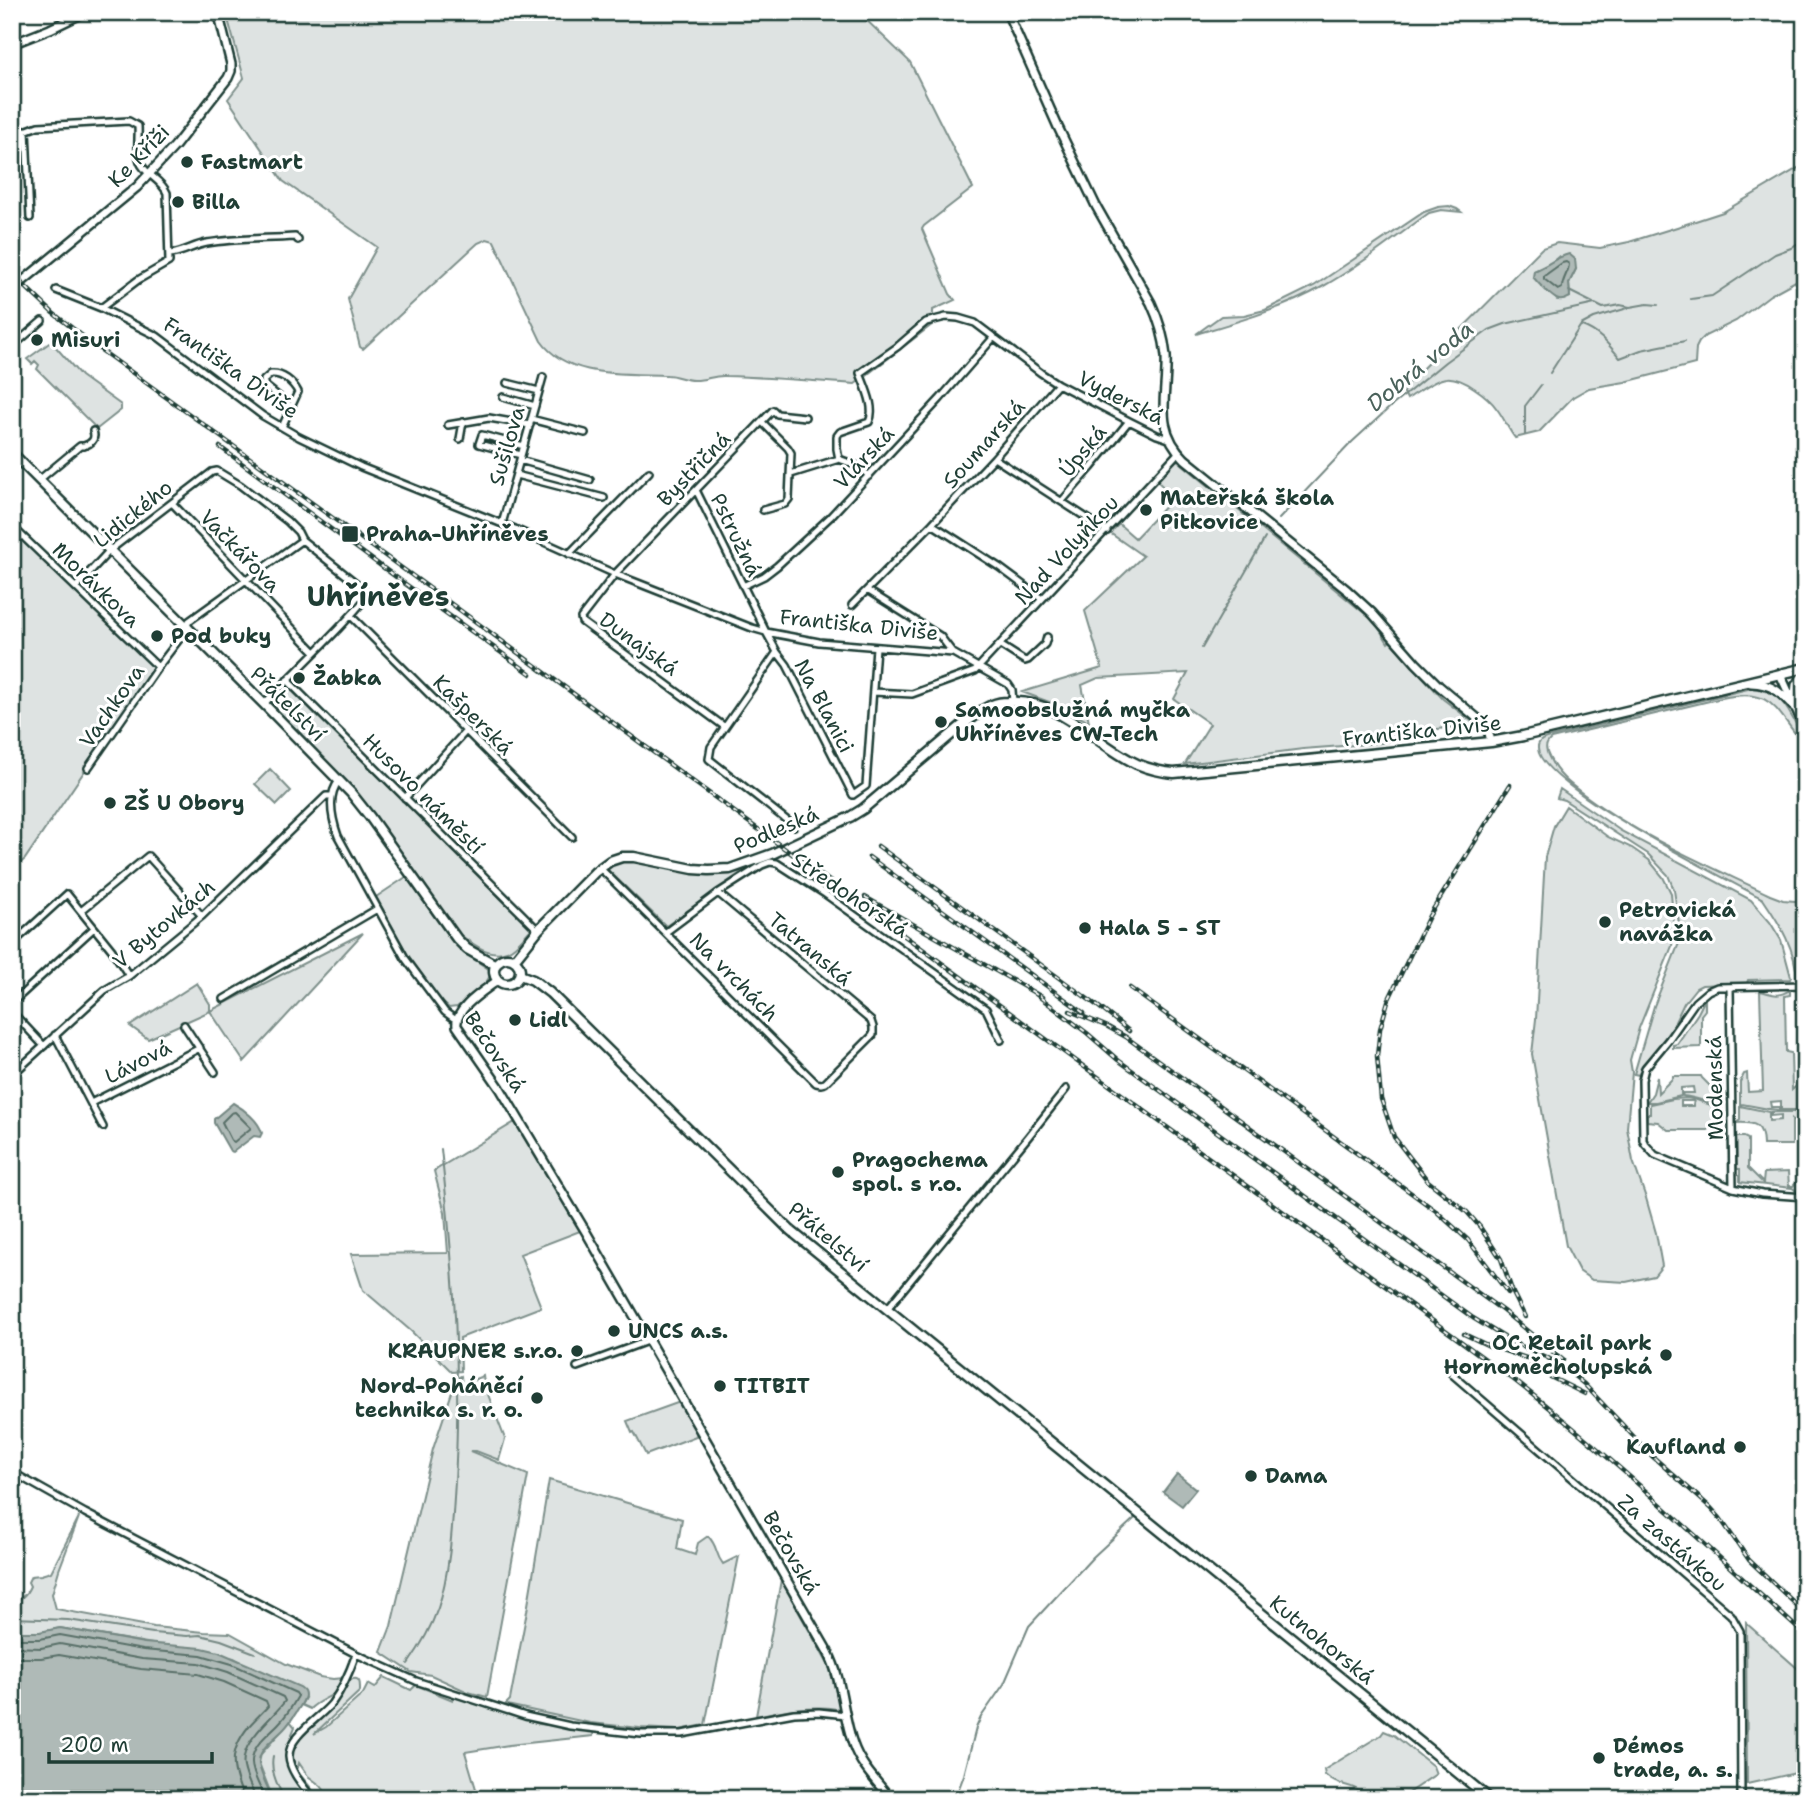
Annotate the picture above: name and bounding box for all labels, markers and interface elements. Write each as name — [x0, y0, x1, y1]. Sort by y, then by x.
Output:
street label: Ke Kříži — [102, 118, 176, 194]
place label: Fastmart — [201, 148, 303, 176]
marker: Fastmart — [179, 154, 195, 170]
place label: Billa — [192, 188, 241, 216]
marker: Billa — [170, 194, 186, 210]
street label: Františka Diviše — [158, 311, 304, 425]
water label: Dobrá voda — [1360, 314, 1480, 418]
place label: Misuri — [51, 326, 120, 354]
marker: Misuri — [29, 332, 45, 348]
street label: Vyderská — [1073, 364, 1169, 432]
street label: Soumarská — [937, 394, 1031, 494]
street label: Sušilova — [482, 403, 532, 489]
street label: Úpská — [1052, 418, 1113, 483]
street label: Vlárská — [828, 420, 900, 496]
street label: Bystřičná — [651, 425, 737, 513]
street label: Lidického — [88, 473, 178, 555]
place label: Mateřská škola Pitkovice — [1160, 484, 1335, 536]
street label: Pstružná — [704, 489, 768, 581]
street label: Nad Volyňkou — [1009, 489, 1125, 611]
marker: Mateřská škola Pitkovice — [1138, 502, 1154, 518]
street label: Vačkářova — [193, 504, 287, 598]
place label: Praha-Uhříněves — [366, 520, 548, 548]
marker: Praha-Uhříněves — [340, 524, 360, 544]
street label: Morávkova — [46, 536, 146, 634]
district label: Uhříněves — [306, 577, 450, 615]
street label: Františka Diviše — [778, 603, 940, 647]
street label: Dunajská — [594, 606, 684, 682]
place label: Pod buky — [171, 622, 271, 650]
marker: Pod buky — [149, 628, 165, 644]
street label: Na Blanici — [788, 654, 860, 758]
street label: Vachkova — [73, 659, 151, 753]
street label: Přátelství — [244, 660, 332, 748]
place label: Žabka — [313, 664, 382, 692]
street label: Kašperská — [427, 669, 519, 761]
marker: Žabka — [291, 670, 307, 686]
place label: Samoobslužná myčka Uhříněves CW-Tech — [955, 696, 1191, 748]
street label: Františka Diviše — [1341, 709, 1503, 753]
marker: Samoobslužná myčka Uhříněves CW-Tech — [933, 714, 949, 730]
street label: Husovo náměstí — [356, 727, 490, 861]
place label: ZŠ U Obory — [124, 788, 245, 817]
marker: ZŠ U Obory — [102, 795, 118, 811]
street label: Podleská — [729, 800, 823, 860]
street label: Středohorská — [786, 846, 914, 944]
street label: V Bytovkách — [107, 873, 221, 975]
place label: Petrovická navážka — [1619, 896, 1737, 948]
street label: Tatranská — [762, 906, 858, 992]
place label: Hala 5 - ST — [1099, 914, 1221, 942]
marker: Petrovická navážka — [1597, 914, 1613, 930]
marker: Hala 5 - ST — [1077, 920, 1093, 936]
street label: Na vrchách — [683, 926, 785, 1028]
street label: Bečovská — [458, 1006, 532, 1098]
place label: Lidl — [529, 1006, 568, 1034]
marker: Lidl — [507, 1012, 523, 1028]
street label: Lávová — [100, 1033, 176, 1091]
street label: Modenská — [1700, 1035, 1730, 1141]
place label: Pragochema spol. s r.o. — [852, 1146, 989, 1198]
marker: Pragochema spol. s r.o. — [830, 1164, 846, 1180]
street label: Přátelství — [782, 1195, 874, 1279]
place label: UNCS a.s. — [628, 1317, 728, 1345]
marker: UNCS a.s. — [606, 1323, 622, 1339]
place label: OC Retail park Hornoměcholupská — [1443, 1329, 1653, 1381]
place label: KRAUPNER s.r.o. — [388, 1337, 563, 1365]
marker: KRAUPNER s.r.o. — [569, 1343, 585, 1359]
marker: OC Retail park Hornoměcholupská — [1658, 1347, 1674, 1363]
place label: Nord-Poháněcí technika s. r. o. — [355, 1372, 524, 1424]
place label: TITBIT — [734, 1372, 810, 1400]
marker: TITBIT — [712, 1378, 728, 1394]
marker: Nord-Poháněcí technika s. r. o. — [529, 1390, 545, 1406]
place label: Kaufland — [1626, 1433, 1726, 1461]
marker: Kaufland — [1732, 1439, 1748, 1455]
place label: Dama — [1265, 1462, 1328, 1490]
marker: Dama — [1243, 1468, 1259, 1484]
street label: Za zastávkou — [1612, 1488, 1732, 1598]
street label: Bečovská — [756, 1506, 826, 1600]
street label: Kutnohorská — [1264, 1589, 1380, 1691]
scale bar — [49, 1720, 212, 1764]
text: 200 m — [60, 1731, 129, 1759]
place label: Démos trade, a. s. — [1613, 1732, 1733, 1784]
marker: Démos trade, a. s. — [1591, 1750, 1607, 1766]

